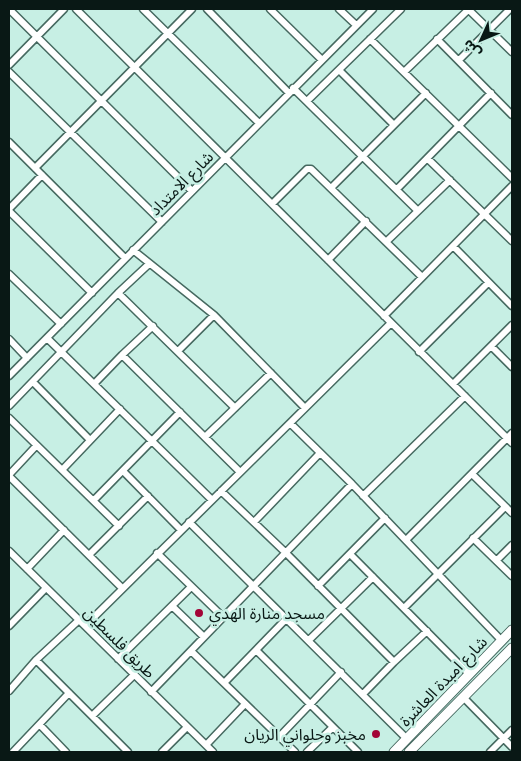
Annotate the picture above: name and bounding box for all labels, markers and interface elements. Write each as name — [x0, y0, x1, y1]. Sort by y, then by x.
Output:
north arrow — [456, 15, 506, 65]
text: ش — [459, 36, 485, 62]
street label: شارع الامتداد — [145, 147, 219, 221]
street label: طريق فلسطين — [79, 602, 160, 683]
place label: مسجد منارة الهدي — [209, 603, 325, 626]
marker: مسجد منارة الهدي — [193, 607, 205, 619]
street label: شارع امبدة العاشرة — [395, 632, 493, 732]
place label: مخبز وحلواني الريان — [244, 724, 366, 747]
marker: مخبز وحلواني الريان — [370, 728, 382, 740]

